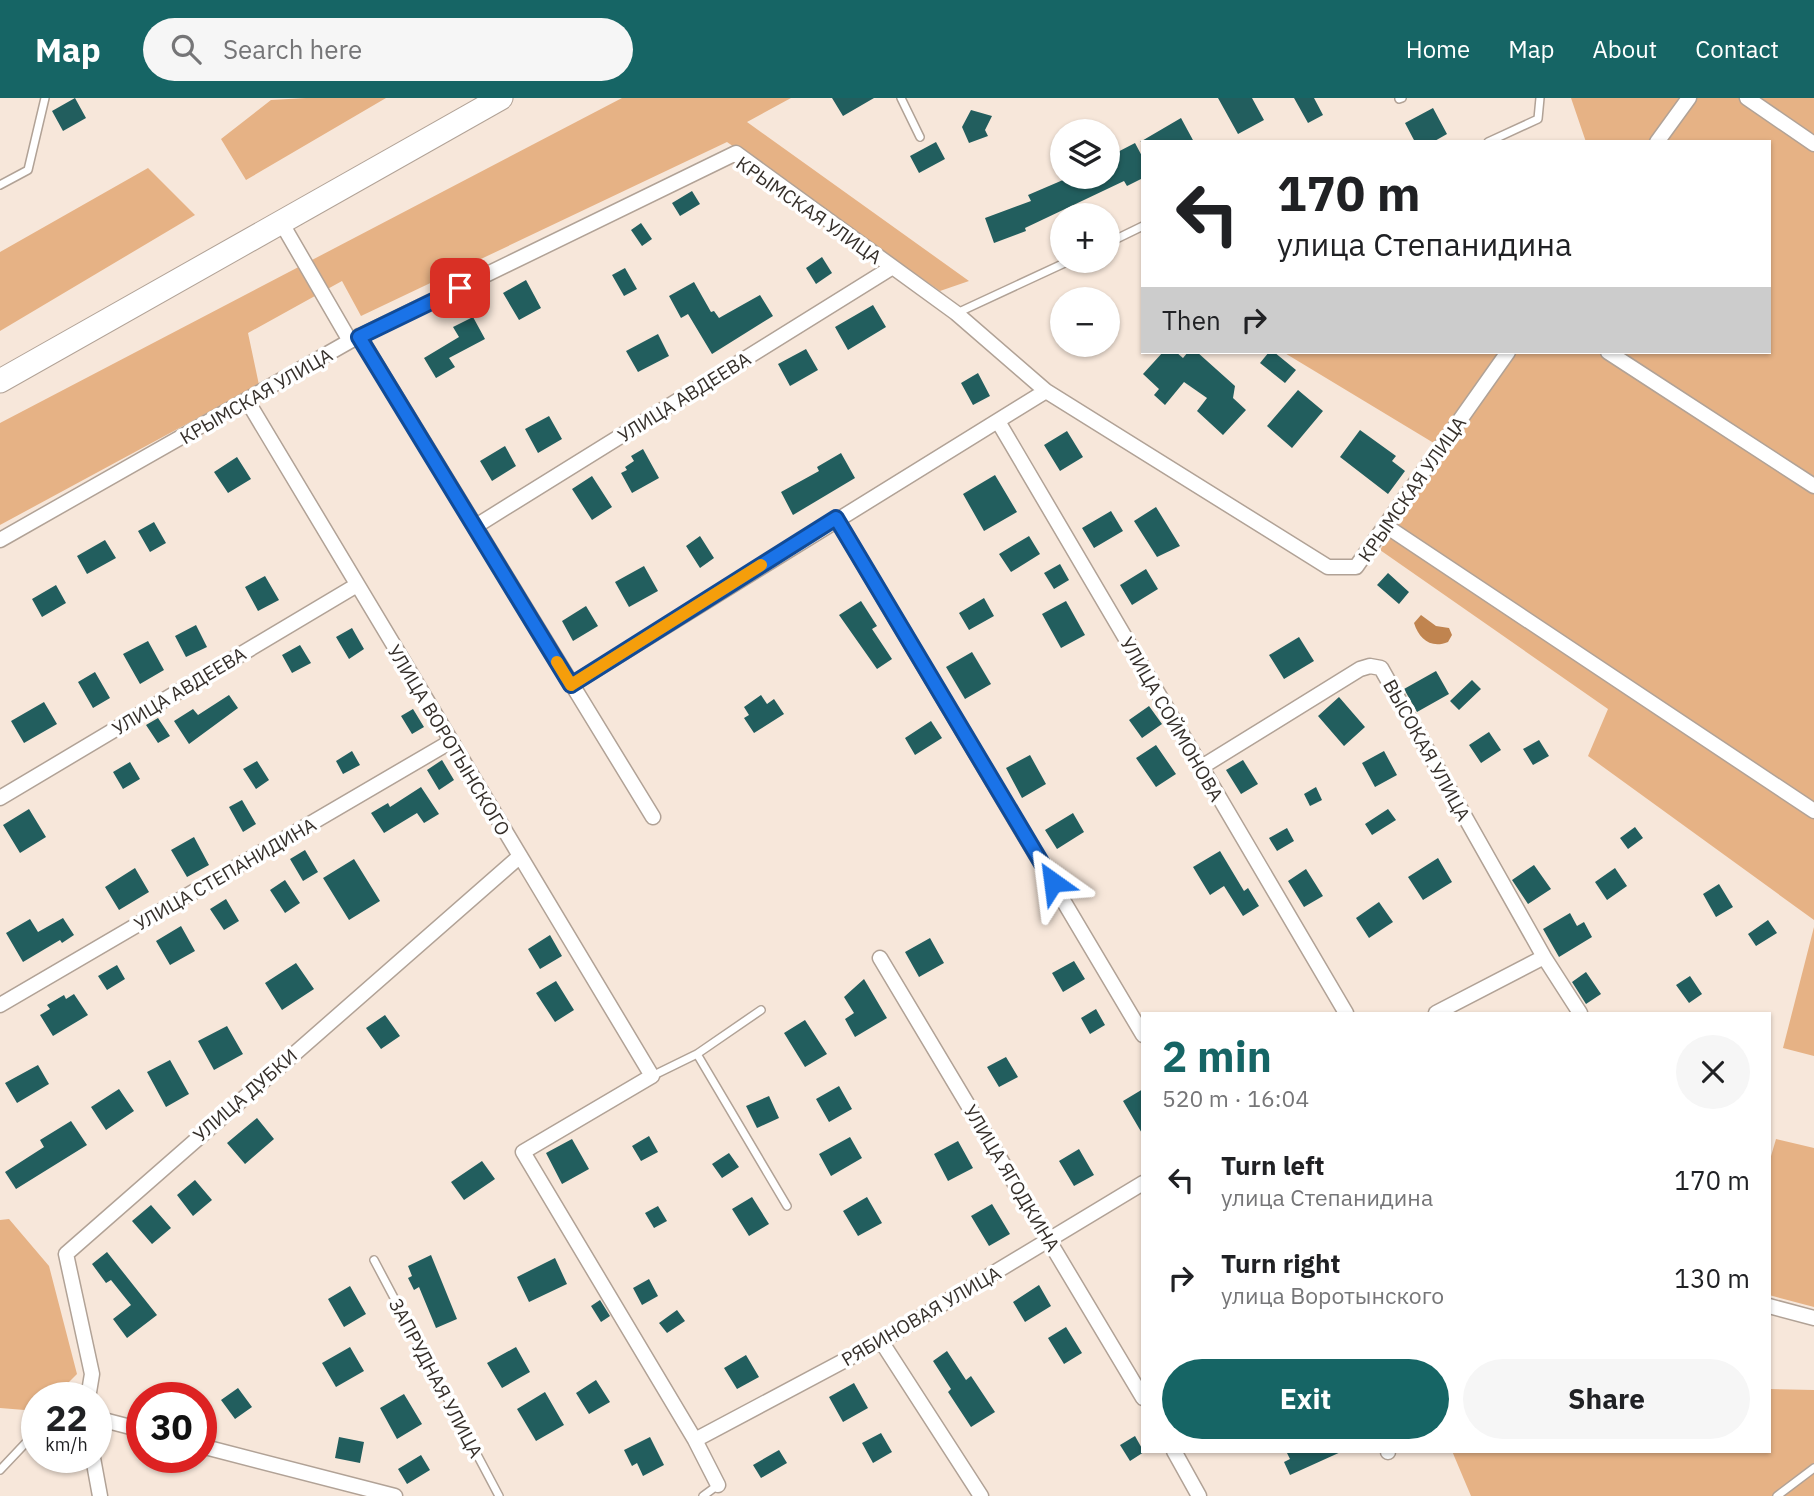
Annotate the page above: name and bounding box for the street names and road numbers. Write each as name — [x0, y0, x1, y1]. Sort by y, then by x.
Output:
street label: КРЫМСКАЯ УЛИЦА — [732, 151, 886, 269]
street label: КРЫМСКАЯ УЛИЦА — [175, 343, 337, 449]
street label: УЛИЦА АВДЕЕВА — [613, 347, 755, 447]
street label: КРЫМСКАЯ УЛИЦА — [1353, 412, 1471, 566]
street label: УЛИЦА СОЙМОНОВА — [1115, 632, 1229, 806]
street label: УЛИЦА ВОРОТЫНСКОГО — [382, 640, 516, 840]
street label: УЛИЦА АВДЕЕВА — [108, 642, 250, 740]
street label: ВЫСОКАЯ УЛИЦА — [1378, 675, 1476, 825]
street label: УЛИЦА СТЕПАНИДИНА — [130, 812, 320, 936]
street label: УЛИЦА ДУБКИ — [188, 1043, 302, 1147]
street label: УЛИЦА ЯГОДКИНА — [959, 1100, 1065, 1256]
street label: РЯБИНОВАЯ УЛИЦА — [837, 1261, 1005, 1371]
street label: ЗАПРУДНАЯ УЛИЦА — [384, 1294, 488, 1462]

